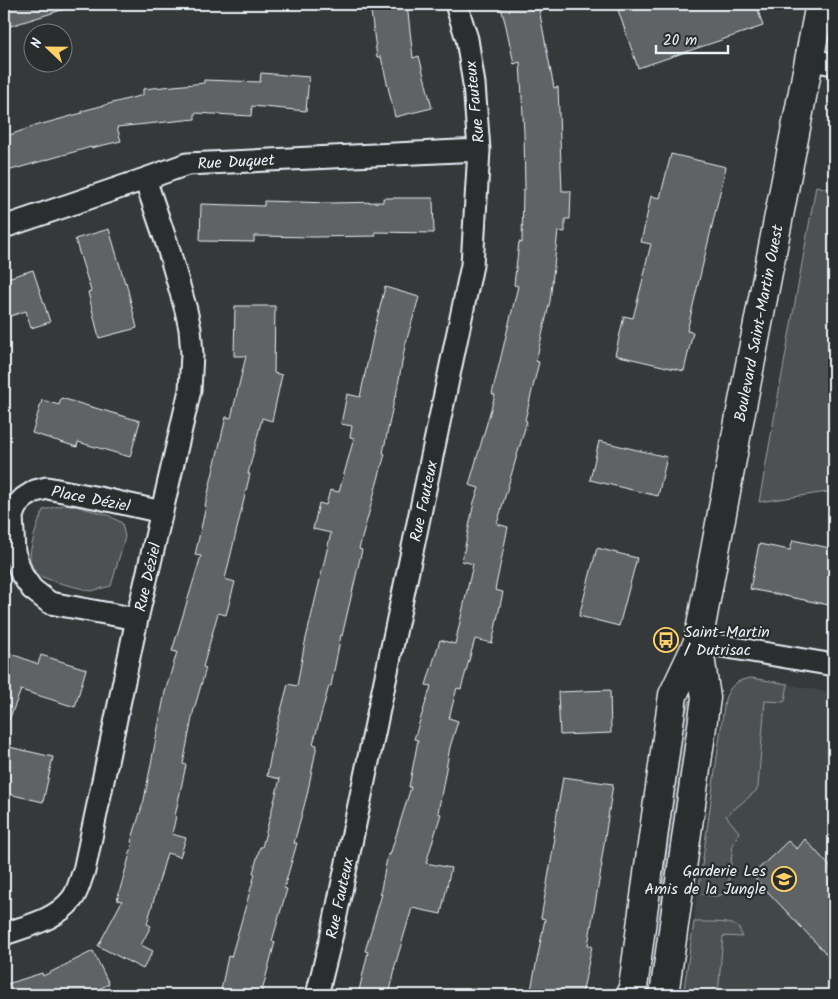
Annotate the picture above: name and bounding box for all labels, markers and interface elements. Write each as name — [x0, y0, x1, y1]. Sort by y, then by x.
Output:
north arrow — [22, 22, 72, 72]
scale bar — [656, 22, 728, 54]
text: 20 m — [663, 29, 697, 53]
text: N — [25, 35, 49, 52]
street label: Rue Fauteux — [459, 59, 492, 144]
street label: Rue Duquet — [197, 148, 276, 177]
street label: Boulevard Saint-Martin Ouest — [728, 222, 791, 424]
street label: Rue Fauteux — [404, 457, 445, 544]
street label: Place Déziel — [49, 480, 133, 519]
street label: Rue Déziel — [128, 540, 169, 614]
place label: Saint-Martin / Dutrisac — [684, 620, 770, 663]
bus stop icon: Saint-Martin / Dutrisac — [653, 627, 679, 653]
street label: Rue Fauteux — [320, 854, 361, 941]
place label: Garderie Les Amis de la Jungle — [645, 859, 766, 902]
school or university icon: Garderie Les Amis de la Jungle — [771, 866, 797, 892]

